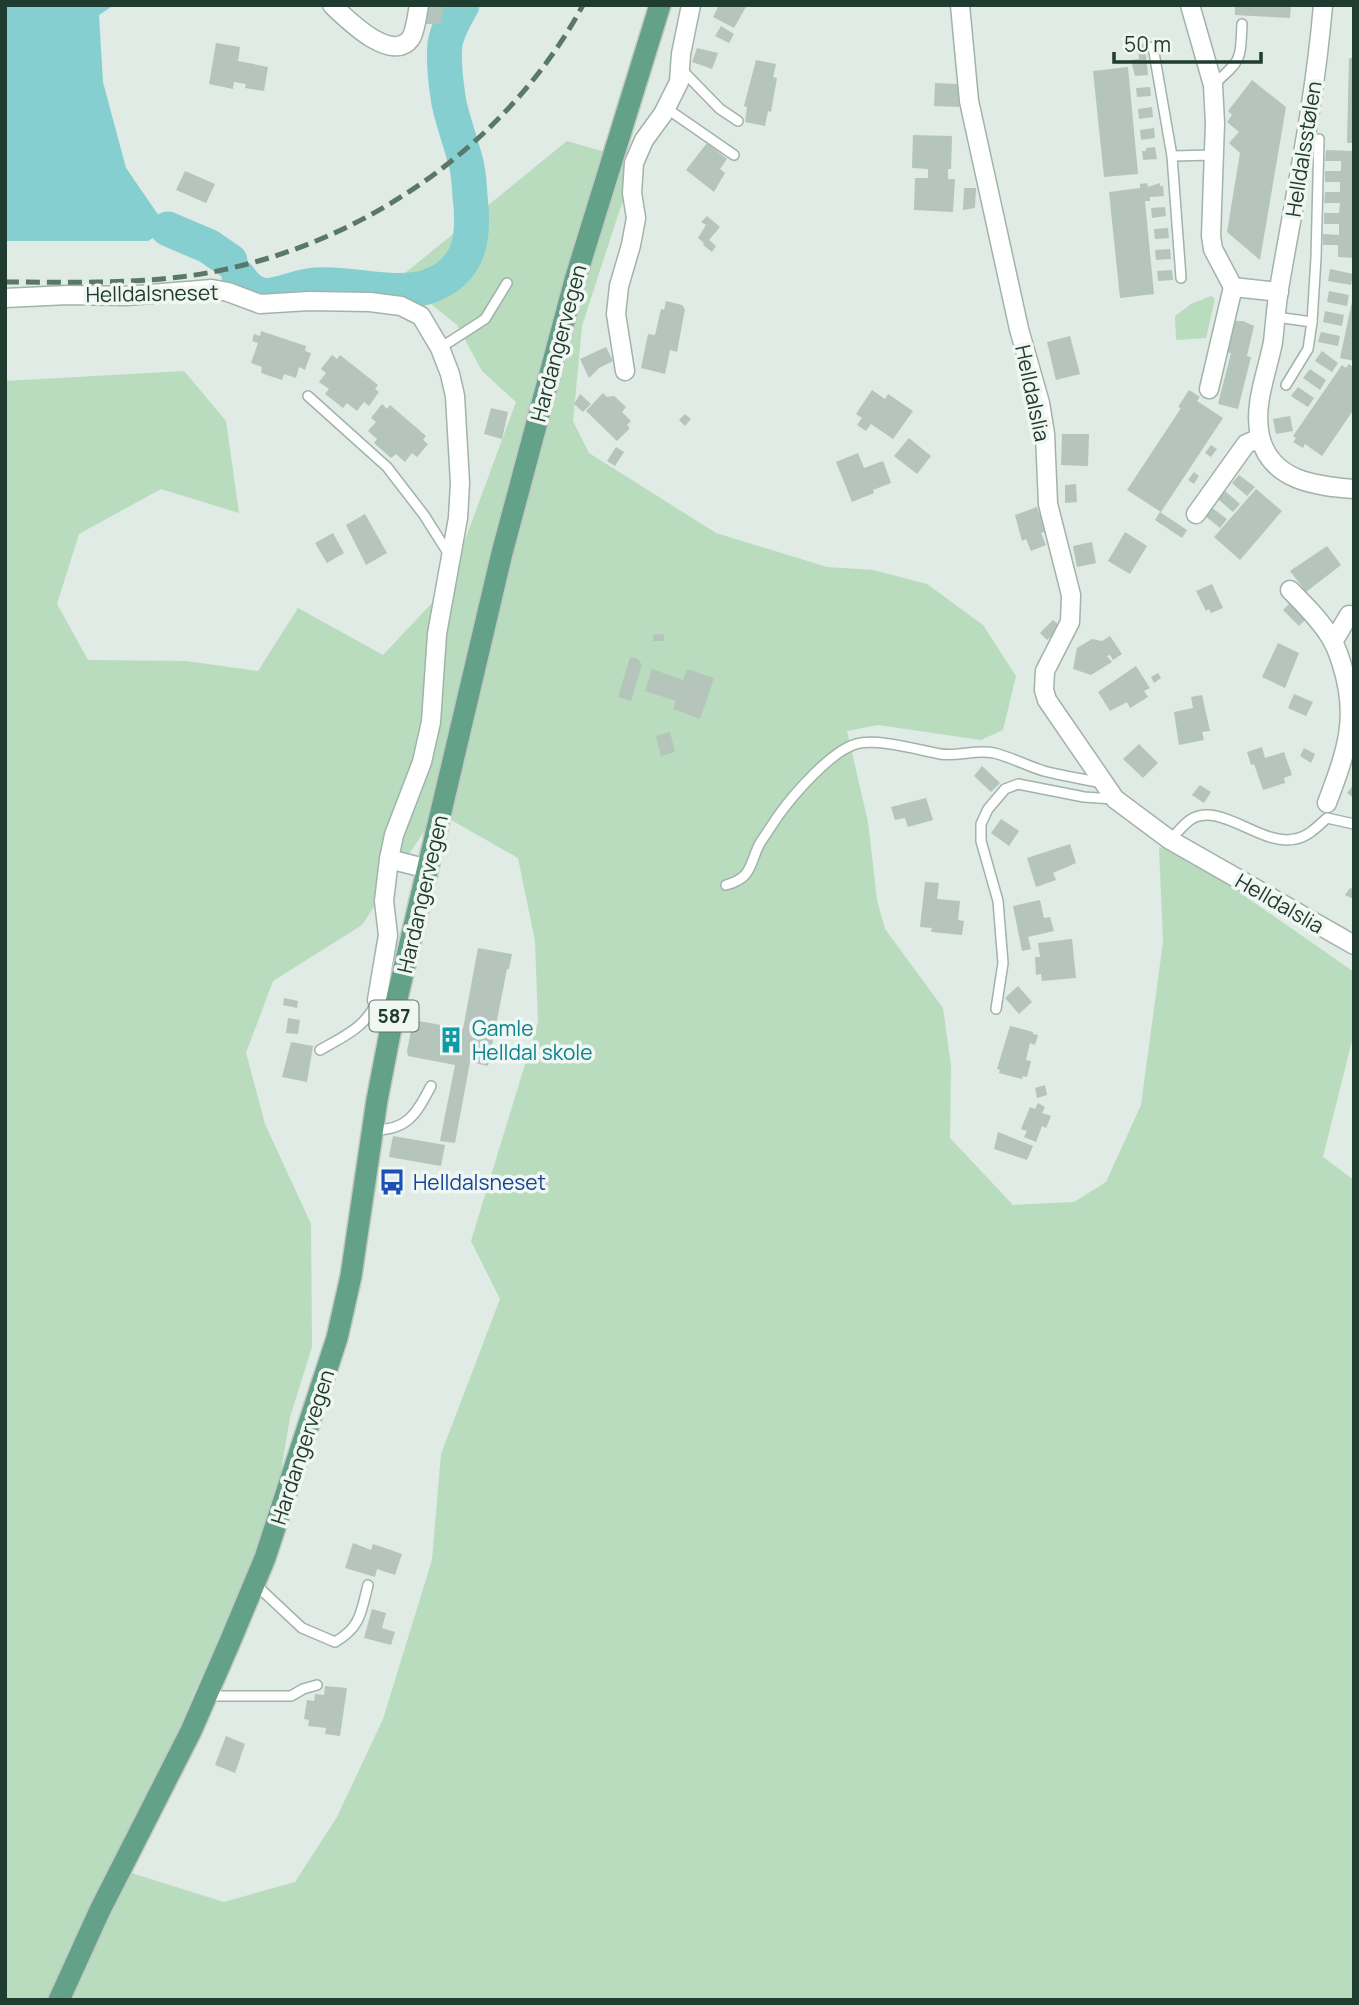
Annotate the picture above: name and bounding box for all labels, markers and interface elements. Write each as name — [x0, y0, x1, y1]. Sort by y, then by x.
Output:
scale bar — [1114, 21, 1261, 65]
text: 50 m — [1124, 30, 1171, 58]
street label: Helldalsstølen — [1278, 79, 1328, 219]
street label: Hardangervegen — [524, 261, 592, 425]
street label: Helldalsneset — [85, 278, 219, 308]
street label: Helldalslia — [1009, 342, 1057, 444]
street label: Hardangervegen — [390, 812, 454, 976]
street label: Helldalslia — [1231, 866, 1329, 940]
road number: 587 — [370, 1000, 418, 1032]
place label: Gamle Helldal skole — [472, 1014, 593, 1066]
building icon: Gamle Helldal skole — [436, 1025, 466, 1055]
bus stop icon: Helldalsneset — [377, 1167, 407, 1197]
place label: Helldalsneset — [413, 1168, 546, 1196]
street label: Hardangervegen — [264, 1366, 340, 1528]

